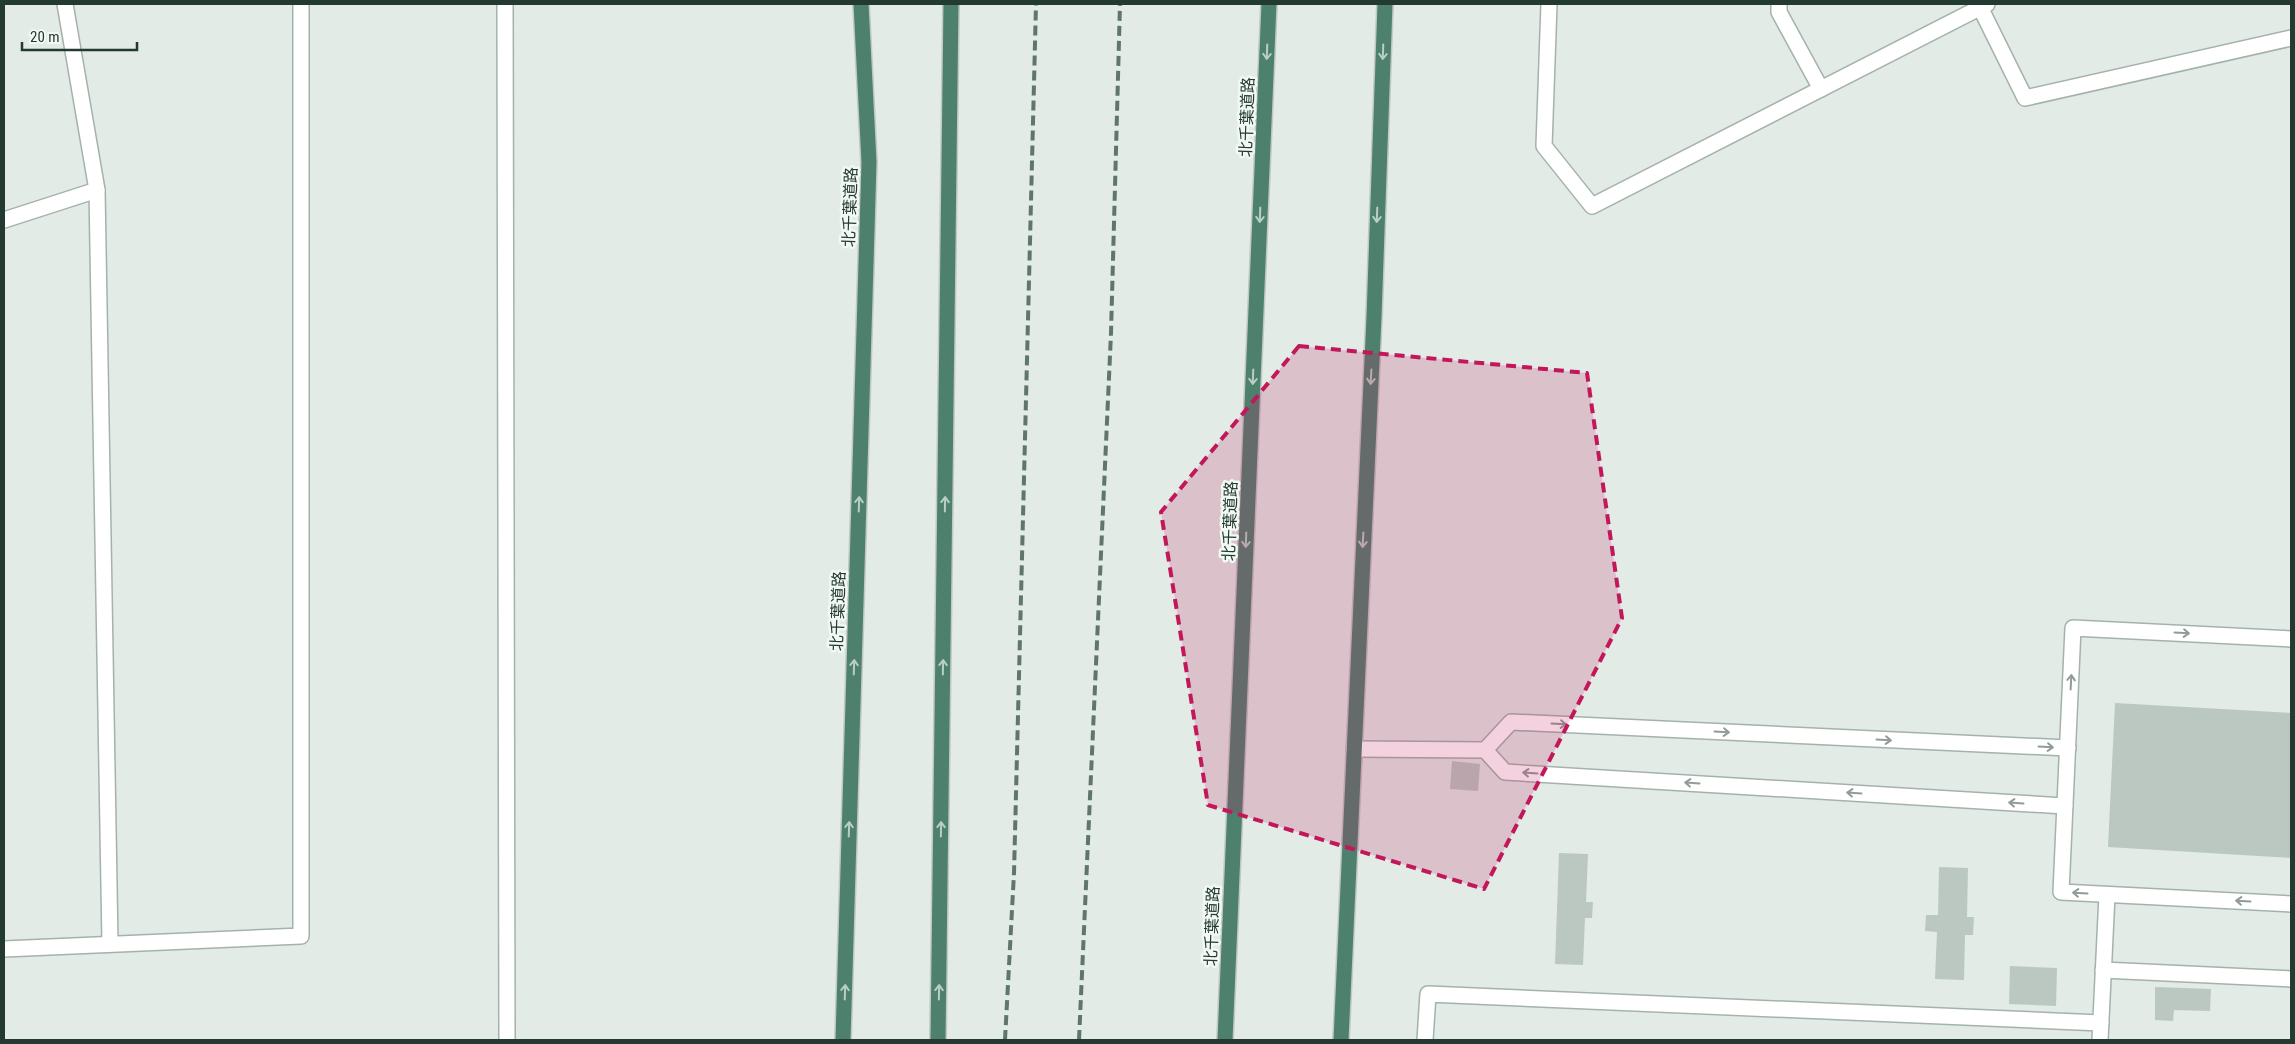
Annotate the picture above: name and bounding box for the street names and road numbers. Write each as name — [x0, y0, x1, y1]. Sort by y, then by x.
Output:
street label: 北千葉道路 — [1236, 77, 1258, 157]
street label: 北千葉道路 — [839, 167, 861, 247]
street label: 北千葉道路 — [1219, 481, 1241, 561]
street label: 北千葉道路 — [827, 571, 849, 651]
street label: 北千葉道路 — [1201, 886, 1223, 966]

